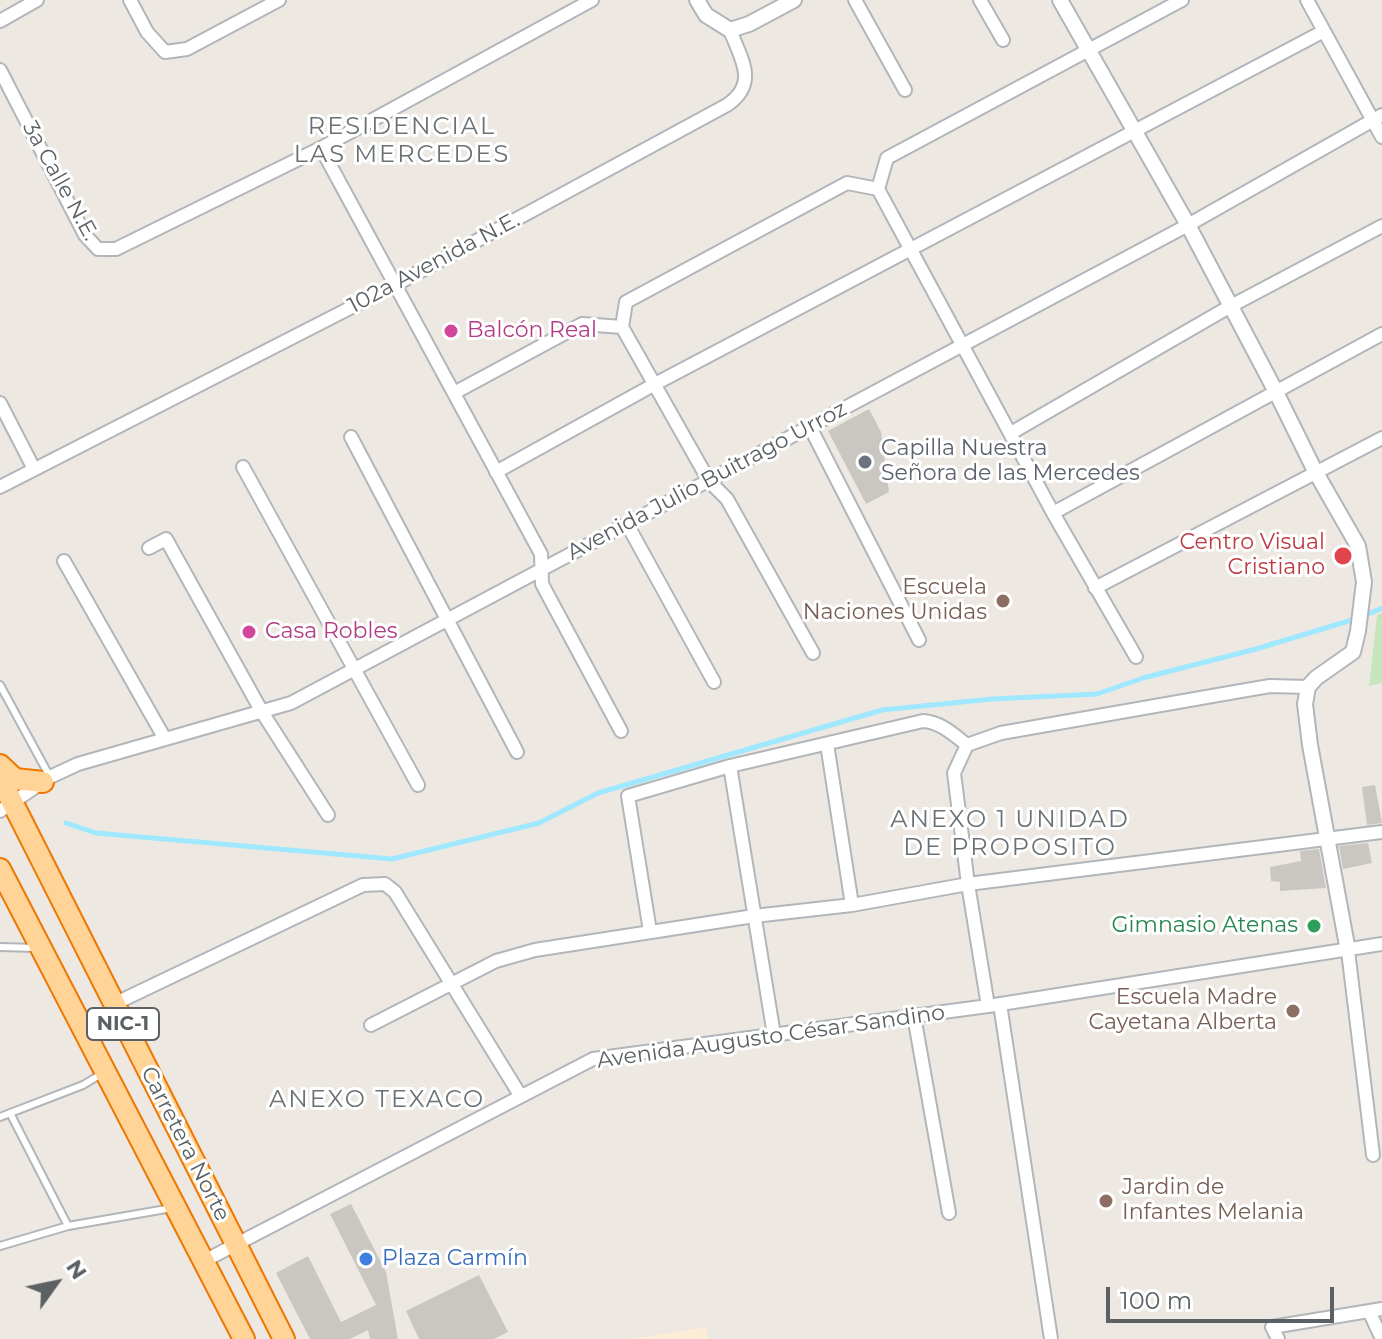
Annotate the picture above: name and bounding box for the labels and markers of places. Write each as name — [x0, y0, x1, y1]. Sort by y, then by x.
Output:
place label: Balcón Real — [467, 318, 597, 344]
marker: Balcón Real — [442, 322, 460, 340]
place label: Capilla Nuestra Señora de las Mercedes — [881, 436, 1140, 488]
marker: Capilla Nuestra Señora de las Mercedes — [856, 453, 874, 471]
place label: Centro Visual Cristiano — [1179, 530, 1325, 582]
marker: Centro Visual Cristiano — [1332, 545, 1354, 567]
place label: Escuela Naciones Unidas — [803, 575, 987, 626]
marker: Escuela Naciones Unidas — [994, 592, 1012, 610]
place label: Casa Robles — [265, 619, 397, 645]
marker: Casa Robles — [240, 623, 258, 641]
place label: Gimnasio Atenas — [1112, 913, 1298, 939]
marker: Gimnasio Atenas — [1305, 917, 1323, 935]
place label: Escuela Madre Cayetana Alberta — [1089, 985, 1277, 1036]
marker: Escuela Madre Cayetana Alberta — [1284, 1002, 1302, 1020]
place label: Jardin de Infantes Melania — [1122, 1175, 1304, 1226]
marker: Jardin de Infantes Melania — [1097, 1192, 1115, 1210]
place label: Plaza Carmín — [382, 1246, 528, 1272]
marker: Plaza Carmín — [357, 1250, 375, 1268]

